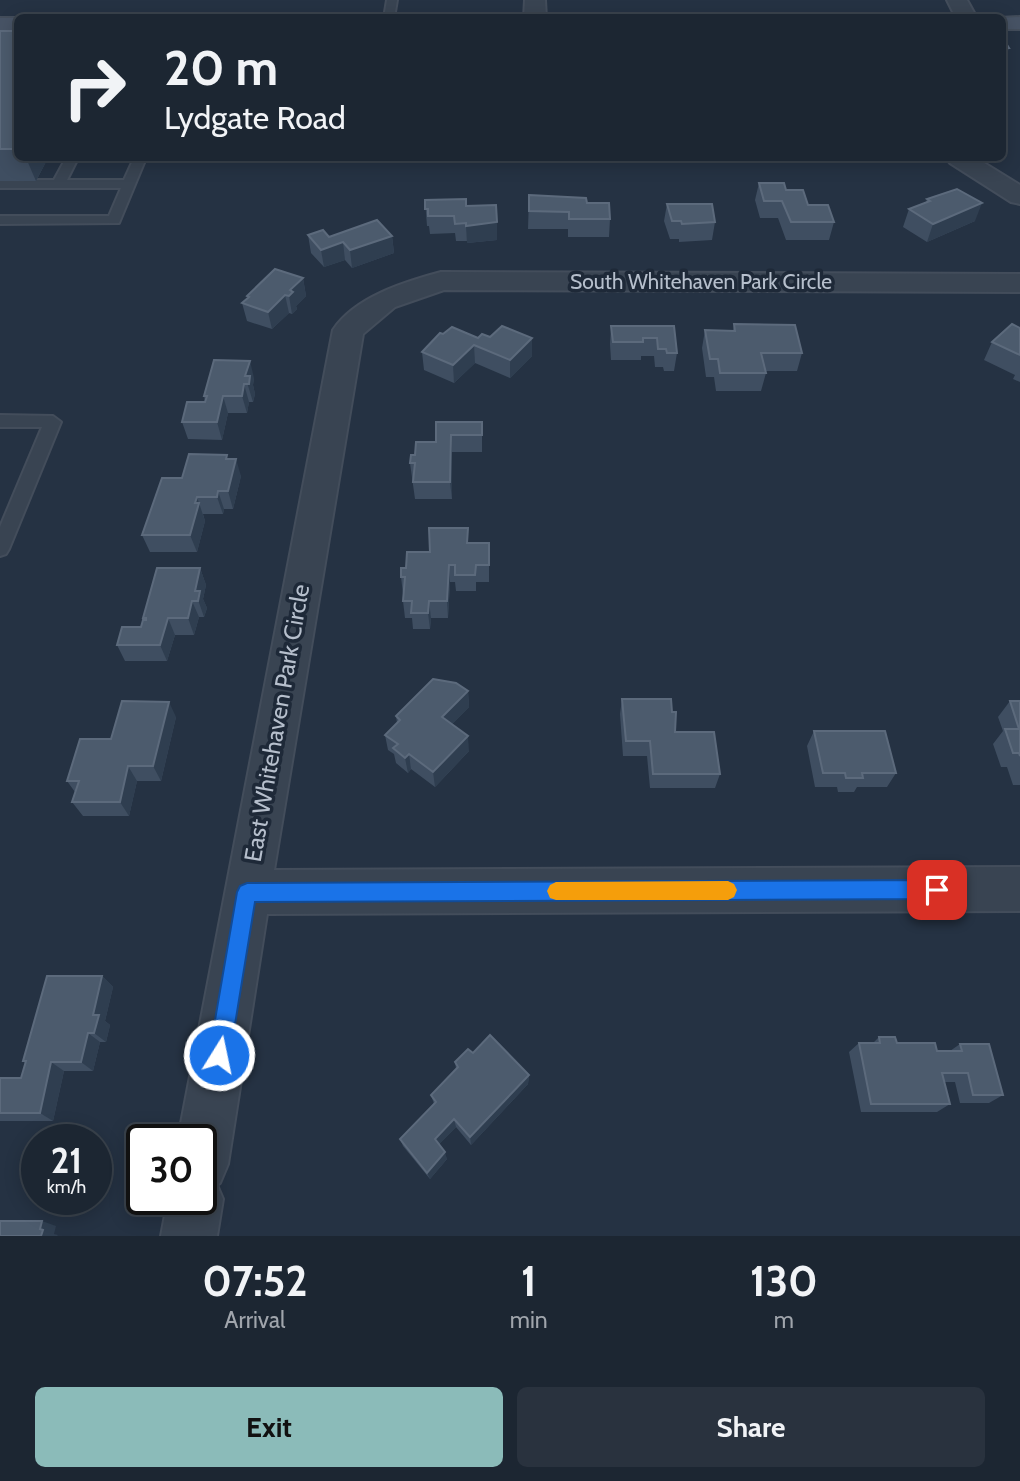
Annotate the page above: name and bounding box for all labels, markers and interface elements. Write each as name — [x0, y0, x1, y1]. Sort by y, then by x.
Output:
text: 20 m — [164, 38, 278, 97]
icon: right — [49, 42, 140, 133]
text: Lydgate Road — [164, 98, 346, 137]
street label: South Whitehaven Park Circle — [570, 269, 832, 294]
street label: East Whitehaven Park Circle — [238, 582, 315, 864]
pin — [907, 860, 967, 920]
icon: arrive — [918, 871, 956, 909]
position arrow — [182, 1018, 256, 1092]
speed limit sign: 30 — [126, 1124, 217, 1215]
text: 21 — [51, 1139, 82, 1182]
text: km/h — [47, 1176, 86, 1198]
text: 07:52 — [202, 1255, 307, 1307]
text: 1 — [521, 1255, 536, 1307]
text: 130 — [750, 1255, 818, 1307]
text: Arrival — [224, 1306, 285, 1334]
text: min — [510, 1306, 548, 1334]
text: m — [774, 1306, 794, 1334]
button: Exit — [35, 1387, 503, 1467]
button: Share — [517, 1387, 985, 1467]

